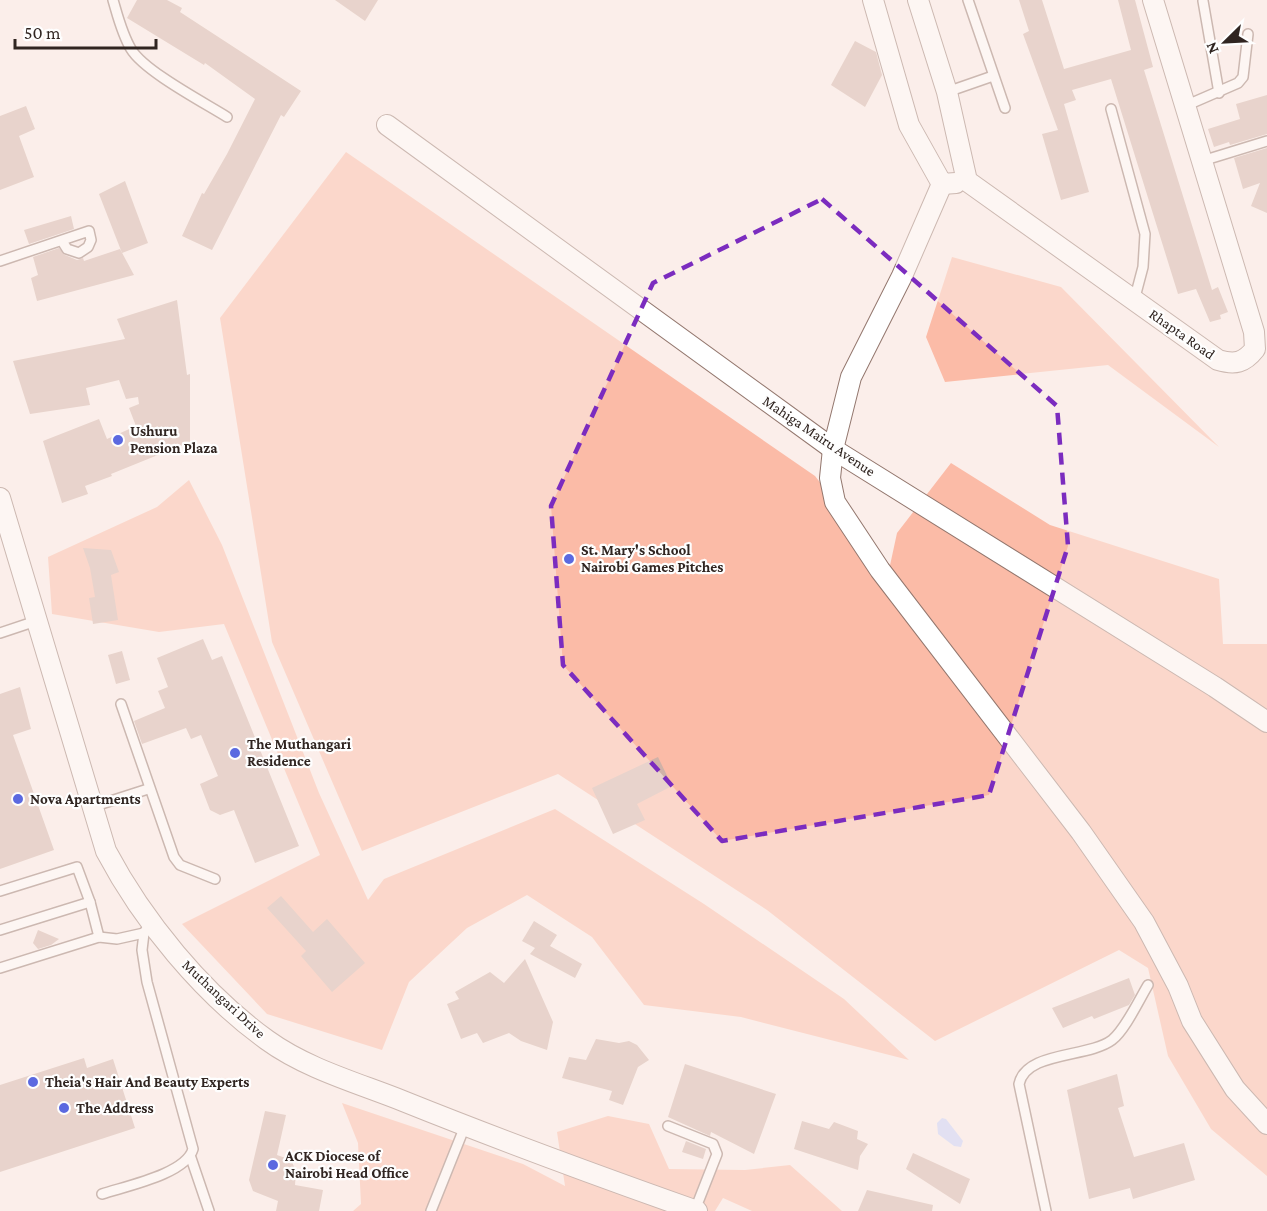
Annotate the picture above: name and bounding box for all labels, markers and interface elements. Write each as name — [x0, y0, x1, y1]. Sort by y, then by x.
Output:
scale bar — [15, 12, 156, 50]
north arrow — [1195, 12, 1255, 72]
text: 50 m — [24, 23, 61, 43]
text: N — [1202, 39, 1222, 56]
street label: Rhapta Road — [1146, 306, 1218, 363]
street label: Mahiga Mairu Avenue — [759, 392, 878, 481]
place label: Ushuru Pension Plaza — [130, 423, 218, 456]
marker: Ushuru Pension Plaza — [111, 433, 125, 447]
place label: St. Mary's School Nairobi Games Pitches — [581, 542, 723, 575]
marker: St. Mary's School Nairobi Games Pitches — [562, 552, 576, 566]
place label: The Muthangari Residence — [247, 736, 352, 769]
marker: The Muthangari Residence — [228, 746, 242, 760]
place label: Nova Apartments — [30, 791, 141, 807]
marker: Nova Apartments — [11, 792, 25, 806]
street label: Muthangari Drive — [179, 957, 269, 1042]
place label: Theia's Hair And Beauty Experts — [45, 1074, 249, 1090]
marker: Theia's Hair And Beauty Experts — [26, 1075, 40, 1089]
place label: The Address — [76, 1100, 154, 1116]
marker: The Address — [57, 1101, 71, 1115]
place label: ACK Diocese of Nairobi Head Office — [284, 1148, 409, 1181]
marker: ACK Diocese of Nairobi Head Office — [266, 1158, 280, 1172]

